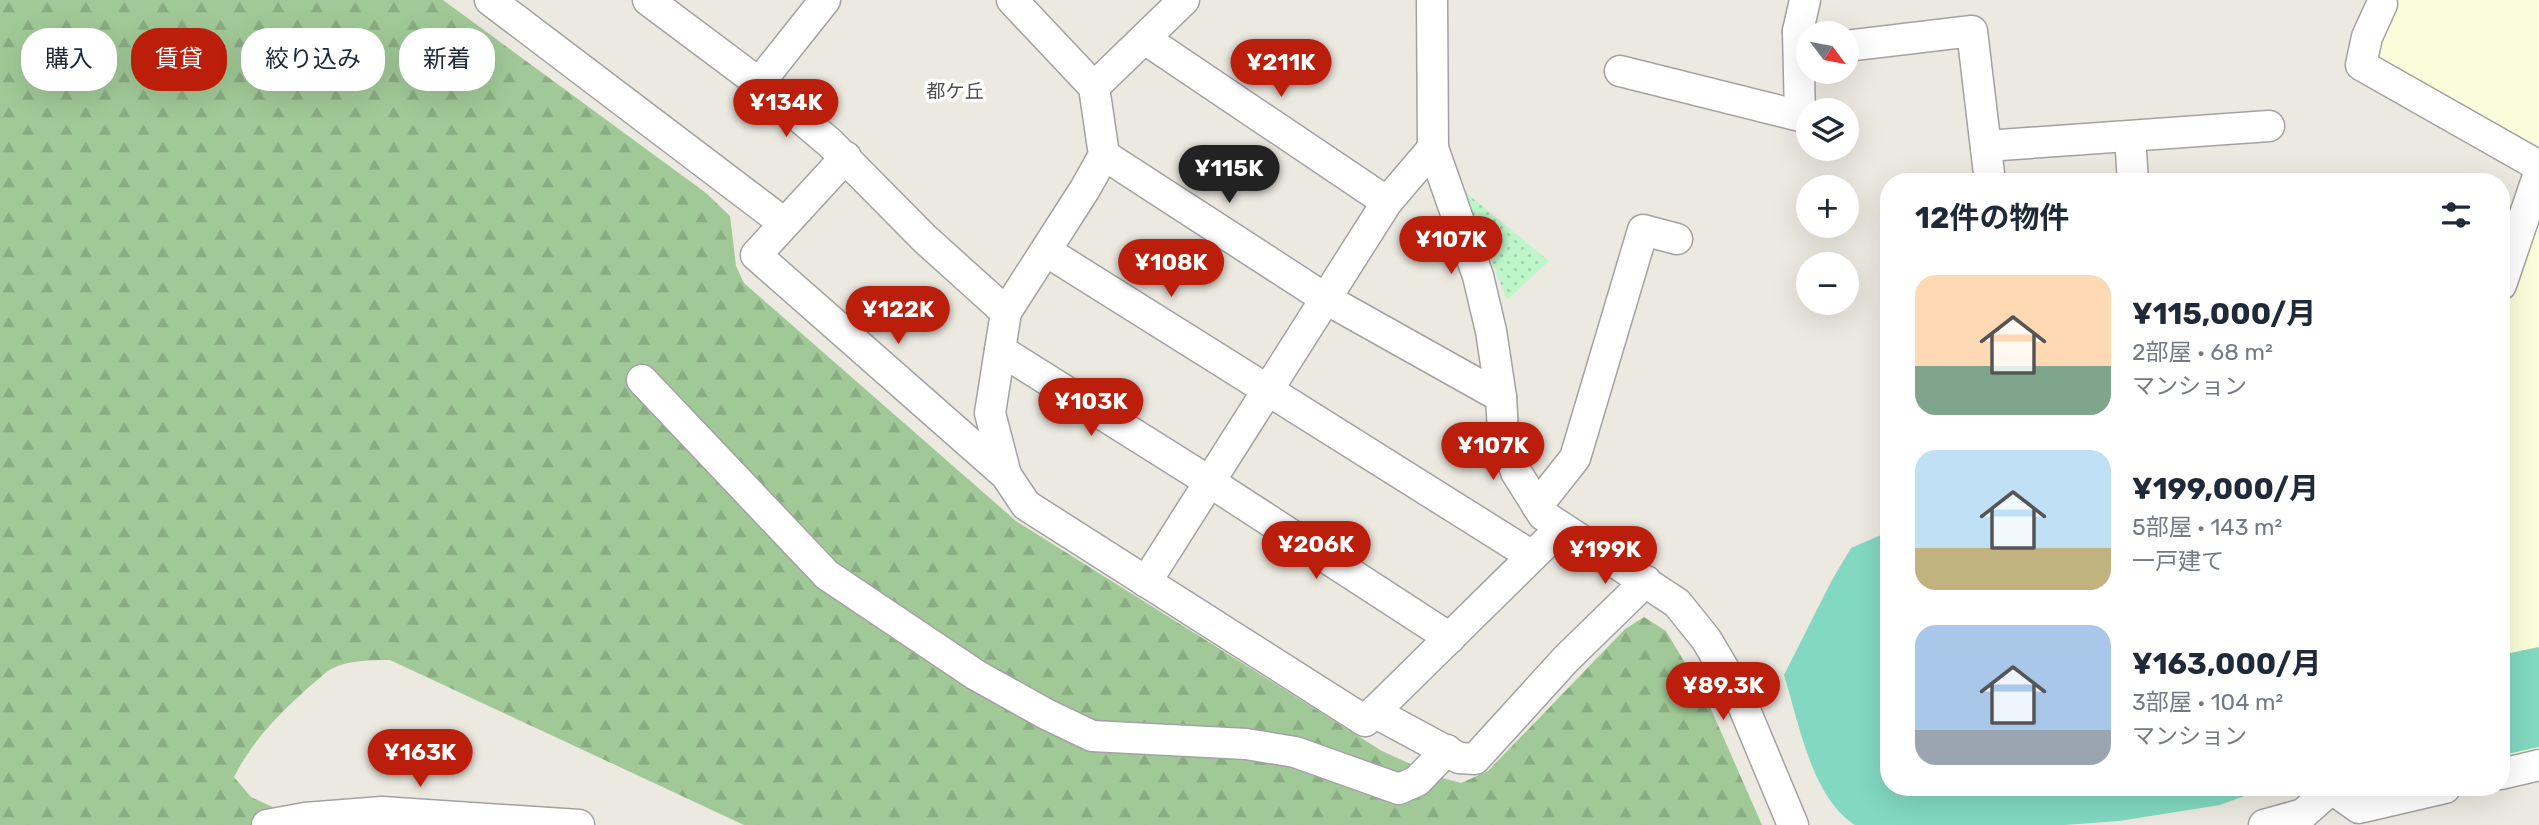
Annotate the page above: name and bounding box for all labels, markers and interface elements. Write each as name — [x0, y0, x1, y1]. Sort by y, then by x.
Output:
north arrow — [1796, 21, 1858, 84]
map controls — [1796, 21, 1859, 315]
chip: 購入 — [21, 28, 117, 91]
chip: 賃貸 — [131, 28, 227, 91]
chip: 絞り込み — [241, 28, 385, 91]
chip: 新着 — [399, 28, 495, 91]
pin: ¥211K — [1232, 40, 1330, 99]
text: ¥211K — [1247, 48, 1315, 76]
pin: ¥134K — [737, 80, 835, 139]
district label: 都ケ丘 — [926, 80, 984, 103]
text: ¥134K — [749, 88, 823, 116]
button: layers — [1796, 98, 1859, 161]
pin: ¥115K — [1180, 146, 1278, 205]
text: ¥115K — [1195, 154, 1263, 182]
button: + — [1796, 175, 1859, 238]
icon: filters — [2437, 196, 2475, 234]
text: 12件の物件 — [1915, 200, 2069, 236]
pin: ¥107K — [1402, 216, 1500, 276]
text: ¥107K — [1415, 225, 1487, 253]
pin: ¥108K — [1122, 240, 1220, 299]
text: ¥108K — [1134, 248, 1208, 276]
button: − — [1796, 252, 1859, 315]
pin: ¥122K — [849, 286, 947, 346]
text: ¥122K — [862, 295, 934, 323]
text: ¥115,000/月 — [2132, 296, 2316, 332]
icon: home — [1971, 303, 2055, 387]
text: 2部屋 · 68 m² — [2132, 338, 2273, 366]
text: マンション — [2132, 372, 2247, 400]
pin: ¥103K — [1042, 378, 1140, 438]
text: ¥103K — [1054, 387, 1128, 415]
pin: ¥107K — [1444, 422, 1542, 482]
text: ¥107K — [1457, 431, 1529, 459]
text: ¥199,000/月 — [2132, 471, 2319, 507]
icon: home — [1971, 478, 2055, 562]
text: 5部屋 · 143 m² — [2132, 513, 2282, 541]
pin: ¥206K — [1267, 522, 1365, 581]
pin: ¥199K — [1556, 526, 1654, 586]
text: ¥206K — [1278, 530, 1354, 558]
text: ¥199K — [1569, 535, 1641, 563]
text: 一戸建て — [2132, 547, 2224, 575]
text: ¥163,000/月 — [2132, 646, 2321, 682]
icon: home — [1971, 653, 2055, 737]
pin: ¥89.3K — [1666, 662, 1780, 722]
text: ¥89.3K — [1682, 671, 1764, 699]
text: 3部屋 · 104 m² — [2132, 688, 2283, 716]
text: マンション — [2132, 722, 2247, 750]
pin: ¥163K — [371, 730, 469, 789]
text: ¥163K — [384, 738, 456, 766]

